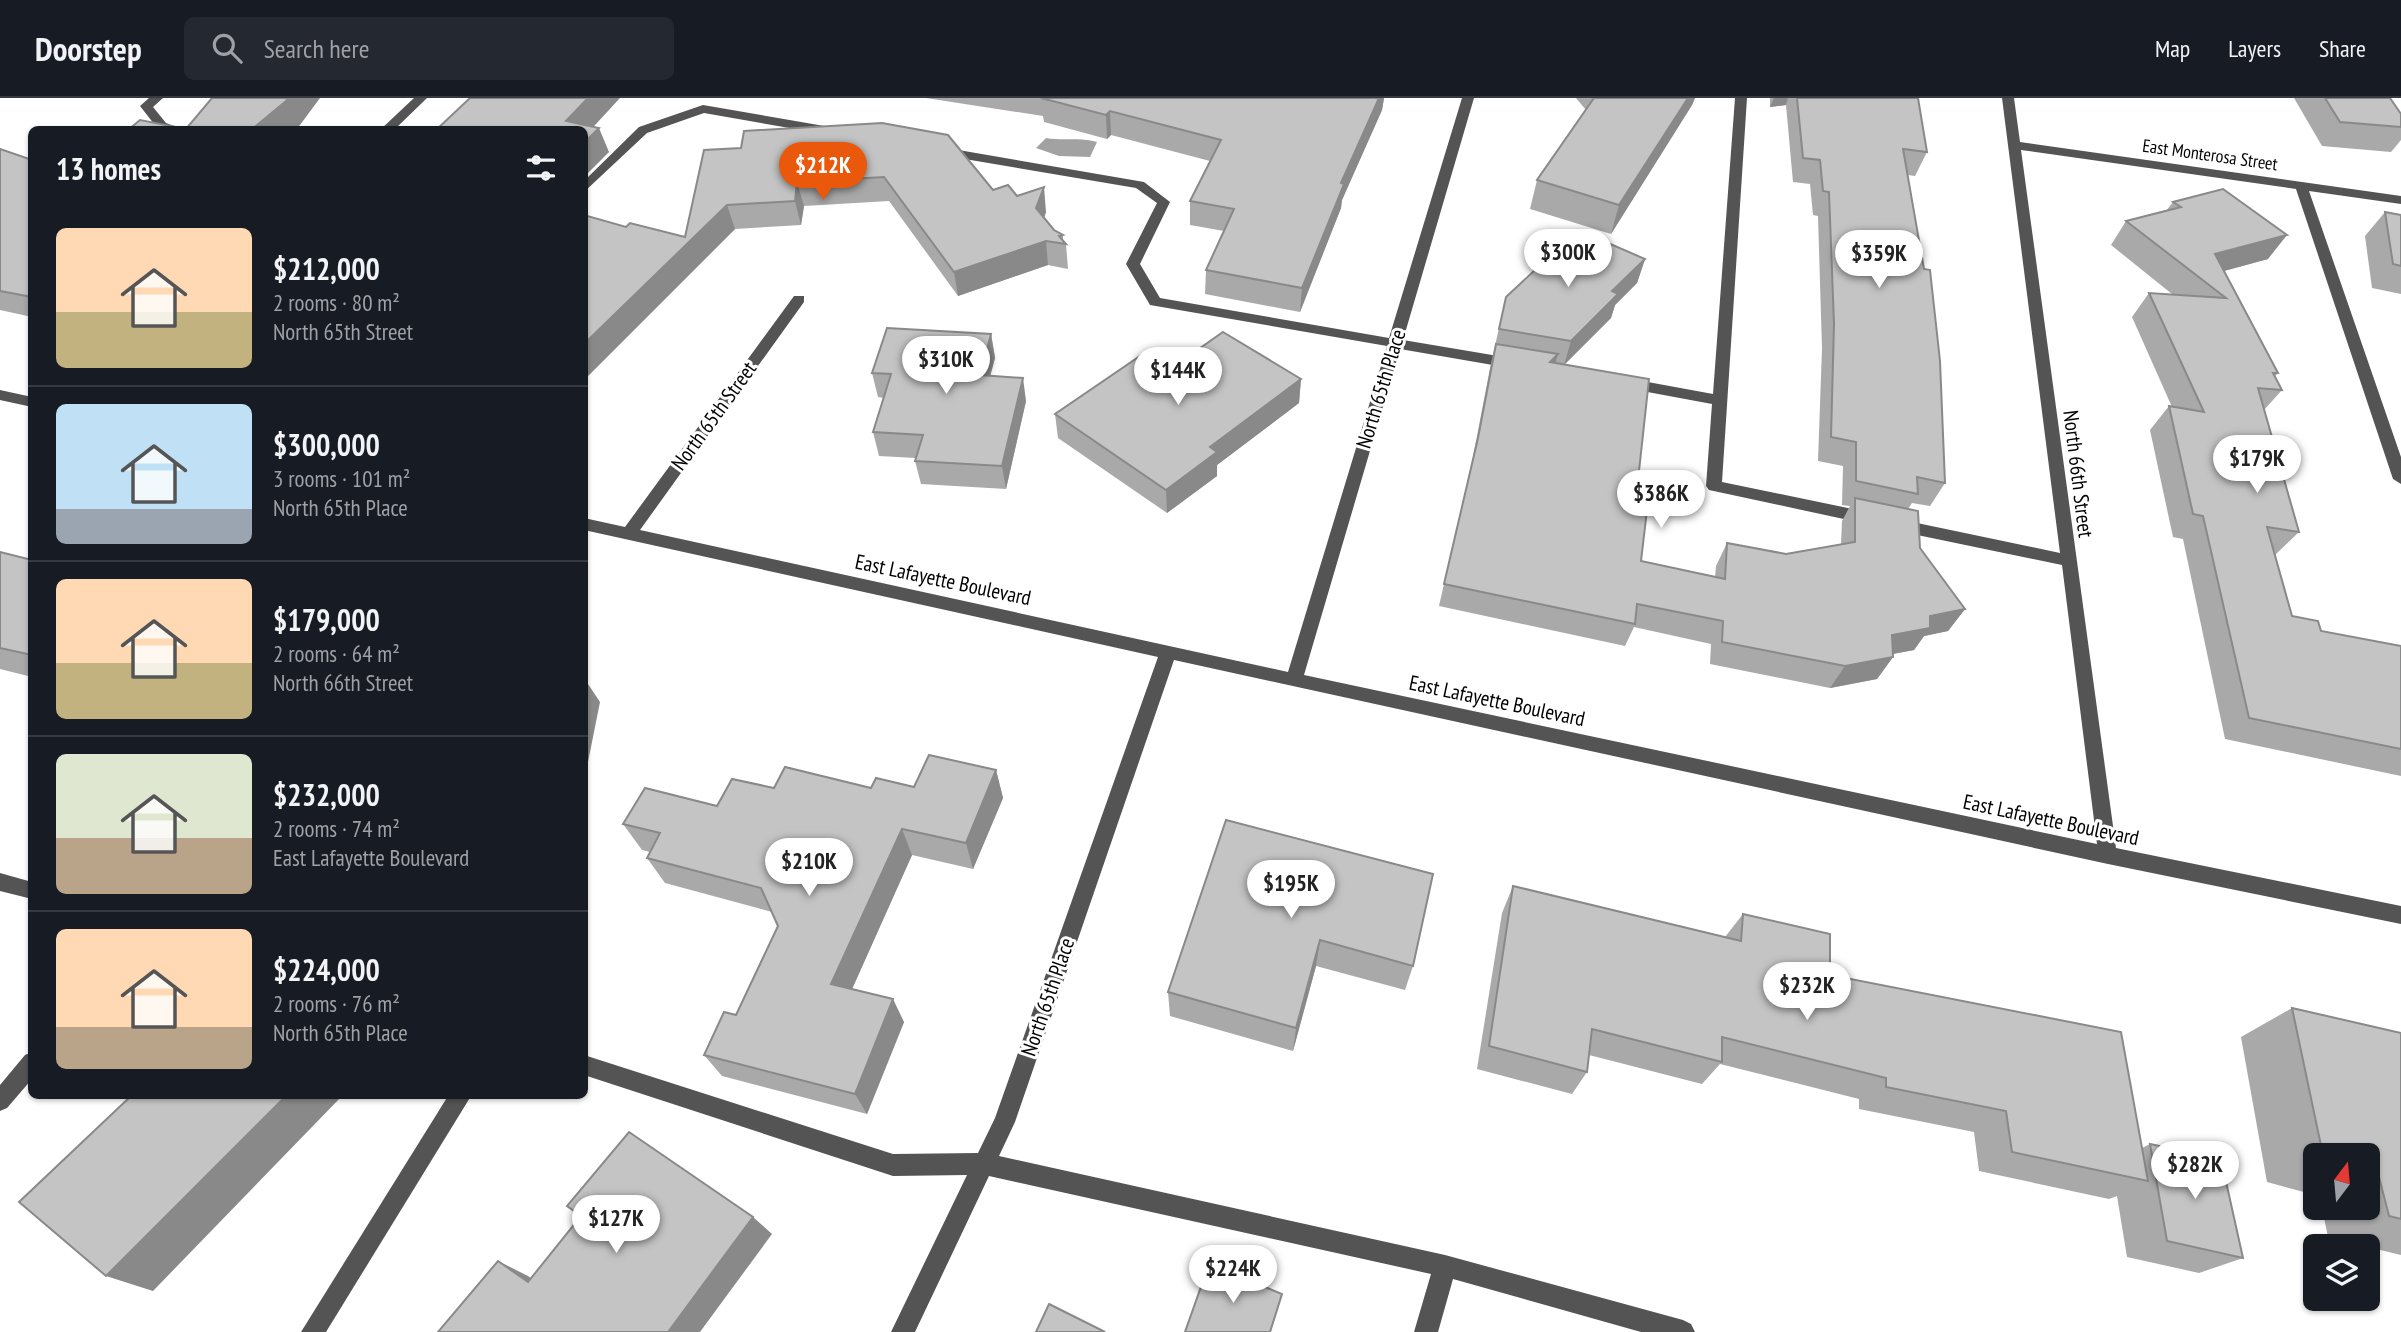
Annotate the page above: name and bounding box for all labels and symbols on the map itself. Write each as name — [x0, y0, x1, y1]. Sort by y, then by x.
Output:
street label: East Monterosa Street — [2141, 134, 2279, 175]
pin: $212K — [774, 142, 872, 202]
pin: $300K — [1519, 230, 1617, 289]
pin: $359K — [1830, 230, 1928, 290]
street label: North 65th Place — [1350, 326, 1411, 452]
pin: $310K — [897, 336, 995, 396]
pin: $144K — [1129, 348, 1227, 407]
street label: North 65th Street — [665, 356, 762, 475]
street label: North 66th Street — [2057, 409, 2100, 539]
pin: $179K — [2208, 436, 2306, 495]
pin: $386K — [1612, 470, 1710, 530]
street label: East Lafayette Boulevard — [853, 548, 1034, 611]
street label: East Lafayette Boulevard — [1407, 669, 1588, 732]
street label: East Lafayette Boulevard — [1961, 788, 2142, 851]
pin: $210K — [760, 838, 858, 898]
pin: $195K — [1242, 860, 1340, 920]
street label: North 65th Place — [1015, 934, 1080, 1059]
pin: $232K — [1758, 962, 1856, 1022]
pin: $282K — [2146, 1142, 2244, 1201]
north arrow — [2303, 1143, 2380, 1220]
pin: $127K — [567, 1196, 665, 1255]
pin: $224K — [1184, 1246, 1282, 1305]

